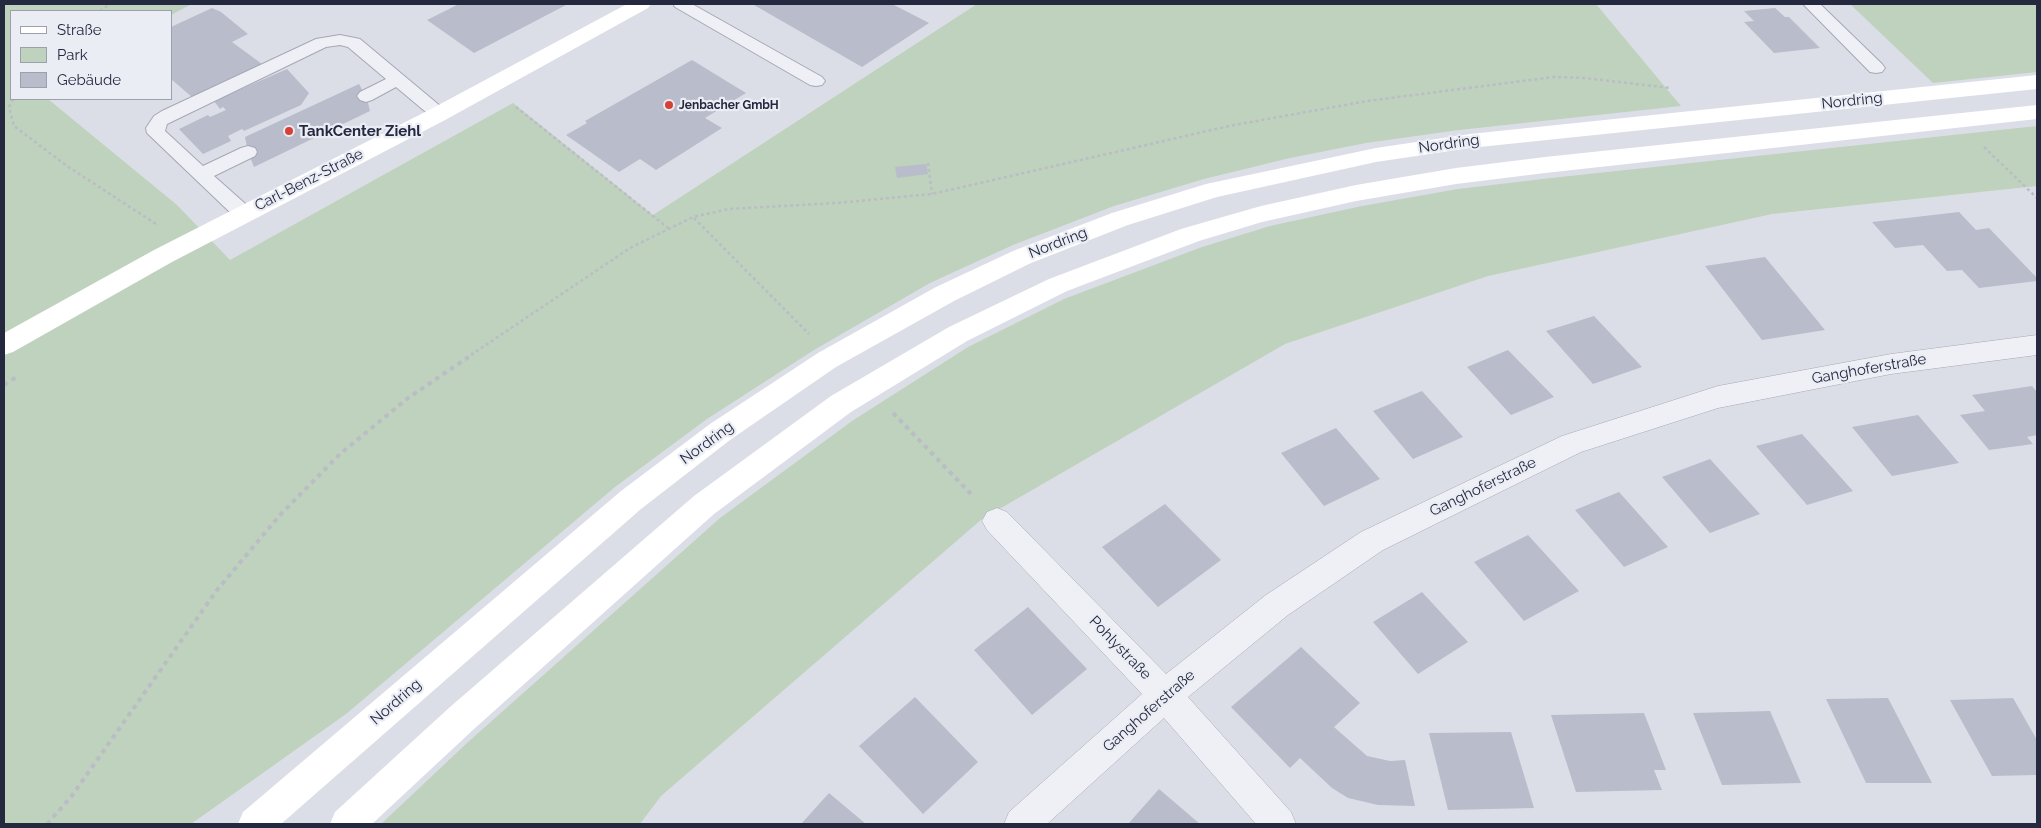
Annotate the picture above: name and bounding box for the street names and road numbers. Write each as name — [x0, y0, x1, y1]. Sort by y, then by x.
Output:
street label: Nordring — [1821, 89, 1883, 113]
street label: Nordring — [1417, 131, 1481, 157]
street label: Carl-Benz-Straße — [252, 145, 366, 215]
street label: Nordring — [1026, 224, 1090, 262]
street label: Ganghoferstraße — [1810, 350, 1928, 388]
street label: Nordring — [677, 418, 737, 468]
street label: Ganghoferstraße — [1427, 453, 1539, 521]
street label: Pohlystraße — [1085, 612, 1155, 684]
street label: Ganghoferstraße — [1099, 666, 1199, 756]
street label: Nordring — [367, 675, 425, 729]

